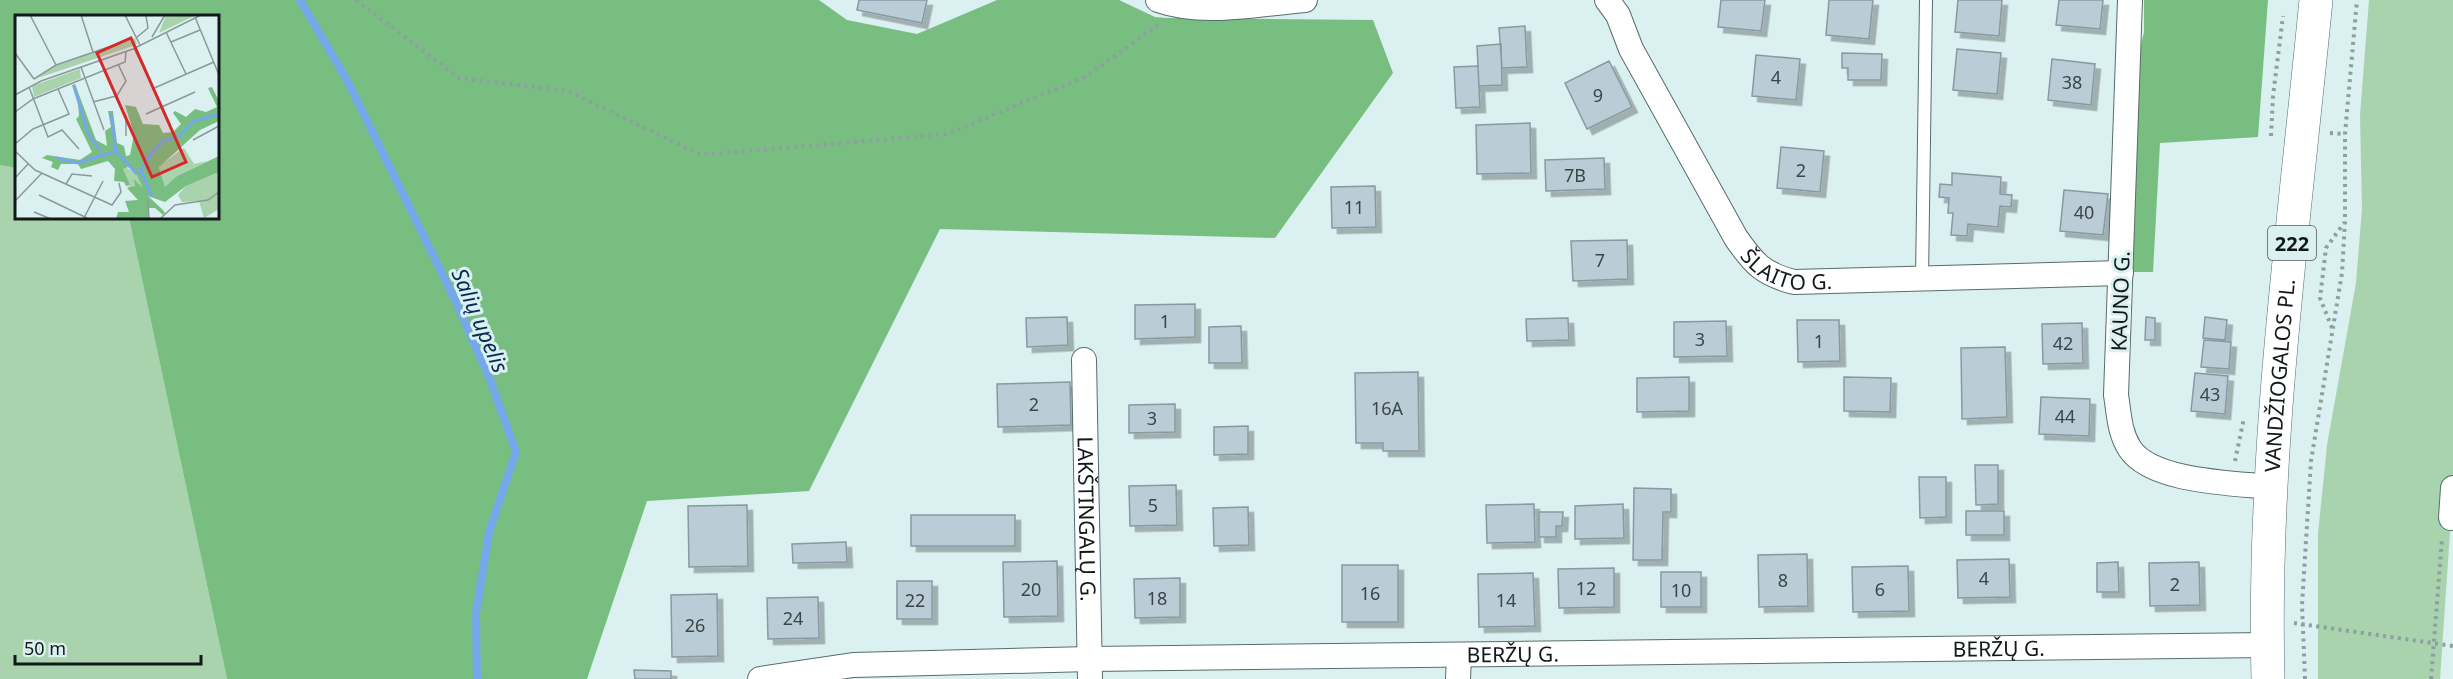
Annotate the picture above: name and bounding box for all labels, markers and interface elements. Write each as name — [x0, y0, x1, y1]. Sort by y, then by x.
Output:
inset map — [15, 15, 219, 219]
house number: 4 — [1771, 65, 1781, 89]
house number: 38 — [2062, 70, 2082, 94]
house number: 9 — [1593, 83, 1603, 107]
house number: 2 — [1796, 158, 1806, 182]
house number: 7B — [1564, 163, 1586, 187]
house number: 11 — [1344, 195, 1364, 219]
house number: 40 — [2074, 200, 2094, 224]
road number: 222 — [2268, 226, 2316, 260]
street label: ŠLAITO G. — [1735, 242, 1833, 296]
house number: 7 — [1595, 248, 1605, 272]
street label: KAUNO G. — [2104, 250, 2136, 352]
water label: Salių upelis — [446, 263, 517, 377]
street label: VANDŽIOGALOS PL. — [2258, 277, 2301, 473]
house number: 1 — [1160, 309, 1170, 333]
house number: 3 — [1695, 327, 1705, 351]
house number: 1 — [1814, 329, 1824, 353]
house number: 42 — [2053, 331, 2073, 355]
house number: 43 — [2200, 382, 2220, 406]
house number: 2 — [1029, 392, 1039, 416]
house number: 16A — [1371, 396, 1404, 420]
house number: 44 — [2055, 404, 2075, 428]
house number: 3 — [1147, 406, 1157, 430]
street label: LAKŠTINGALŲ G. — [1071, 436, 1103, 602]
house number: 5 — [1148, 493, 1158, 517]
house number: 4 — [1979, 566, 1989, 590]
house number: 8 — [1778, 568, 1788, 592]
house number: 2 — [2170, 572, 2180, 596]
house number: 12 — [1576, 576, 1596, 600]
house number: 20 — [1021, 577, 1041, 601]
house number: 6 — [1875, 577, 1885, 601]
house number: 10 — [1671, 578, 1691, 602]
house number: 16 — [1360, 581, 1380, 605]
house number: 18 — [1147, 586, 1167, 610]
house number: 22 — [905, 588, 925, 612]
house number: 14 — [1496, 588, 1516, 612]
house number: 24 — [783, 606, 803, 630]
house number: 26 — [685, 613, 705, 637]
scale bar — [15, 628, 201, 666]
street label: BERŽŲ G. — [1953, 634, 2045, 663]
text: 50 m — [24, 636, 66, 660]
street label: BERŽŲ G. — [1467, 639, 1559, 669]

